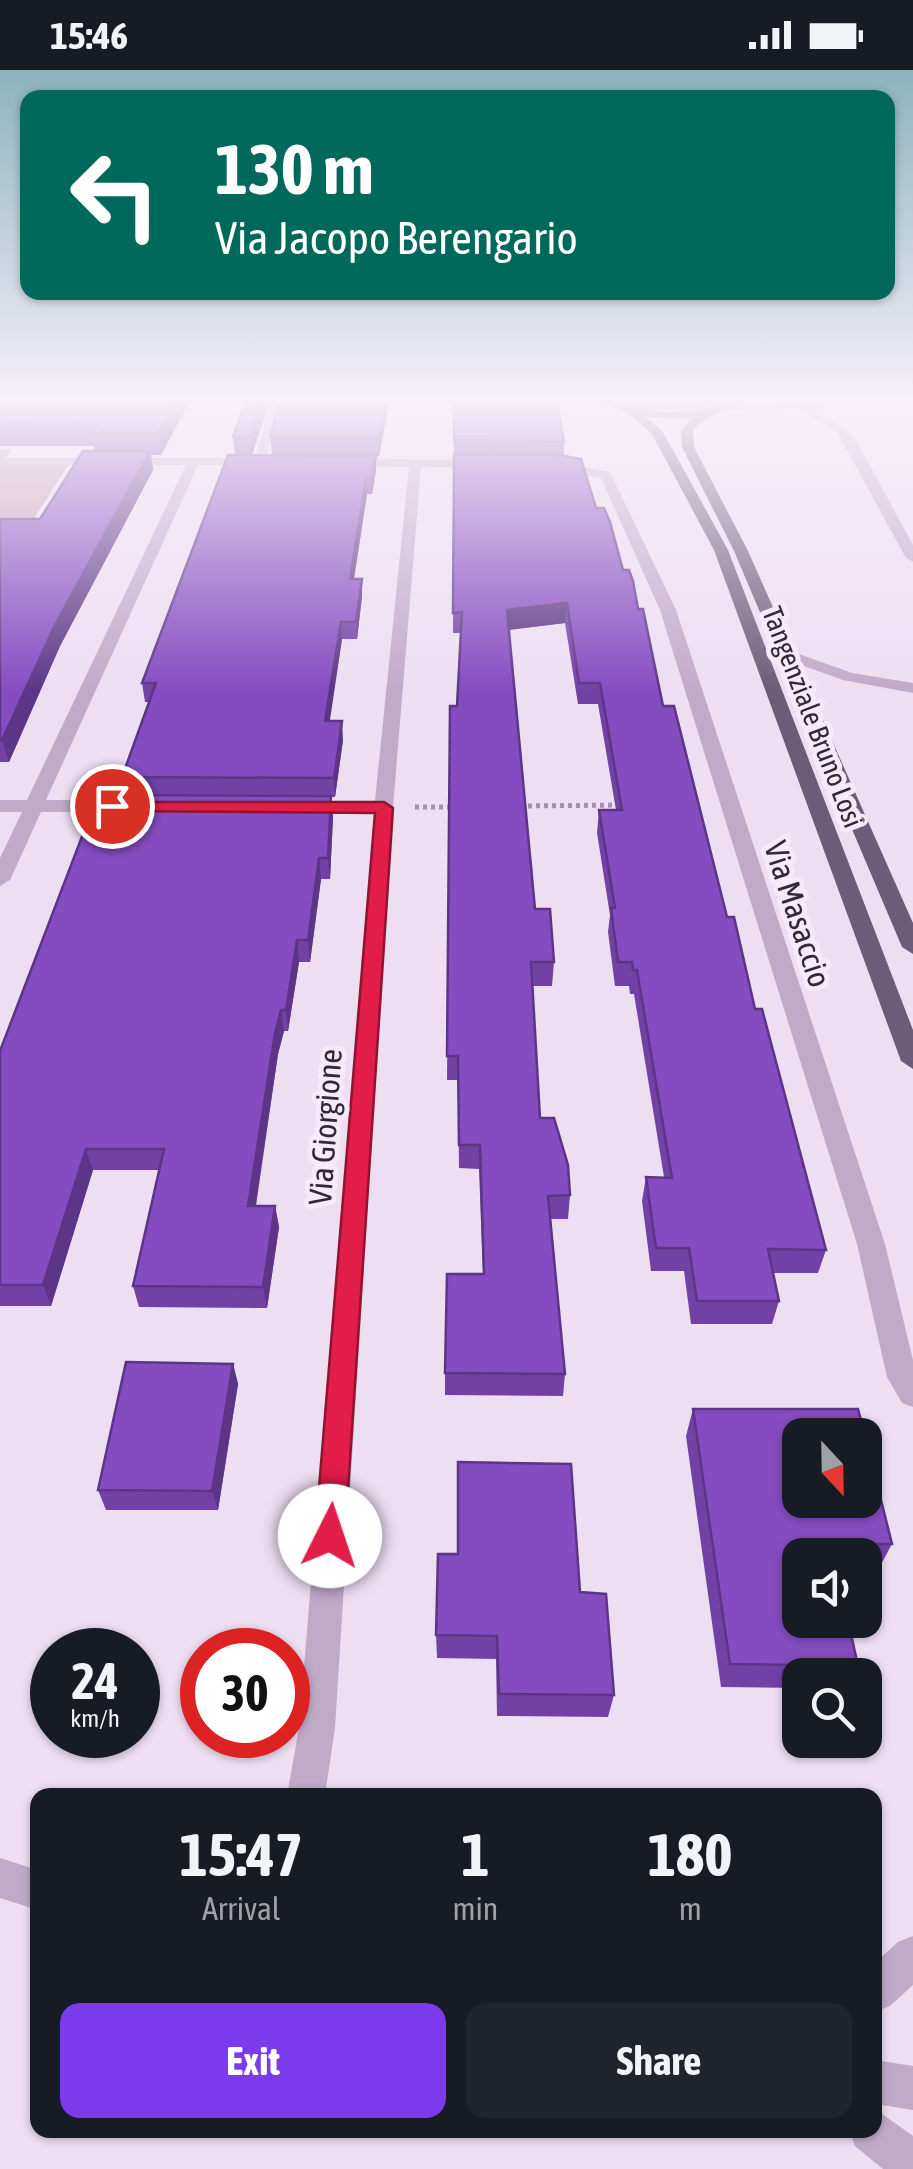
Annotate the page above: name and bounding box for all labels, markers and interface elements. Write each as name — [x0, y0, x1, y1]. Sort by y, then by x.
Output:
text: 15:46 — [50, 14, 128, 57]
text: 130 m — [215, 129, 374, 209]
icon: left — [50, 130, 180, 260]
text: Via Jacopo Berengario — [215, 212, 578, 264]
street label: Tangenziale Bruno Losi — [756, 602, 870, 832]
pin — [70, 764, 155, 849]
icon: arrive — [85, 779, 140, 834]
street label: Via Masaccio — [757, 837, 839, 991]
street label: Via Giorgione — [301, 1048, 349, 1206]
north arrow — [782, 1418, 882, 1518]
map controls — [782, 1418, 882, 1758]
position arrow — [278, 1484, 382, 1588]
button: sound — [782, 1538, 882, 1638]
speed limit sign: 30 — [180, 1628, 310, 1758]
text: 24 — [71, 1652, 118, 1710]
button: search — [782, 1658, 882, 1758]
text: km/h — [70, 1704, 120, 1732]
text: 15:47 — [179, 1820, 303, 1889]
text: 1 — [461, 1820, 490, 1889]
text: 180 — [648, 1820, 732, 1889]
text: Arrival — [202, 1890, 280, 1927]
text: min — [452, 1890, 498, 1927]
text: m — [679, 1890, 702, 1927]
button: Exit — [60, 2003, 446, 2118]
button: Share — [466, 2003, 852, 2118]

